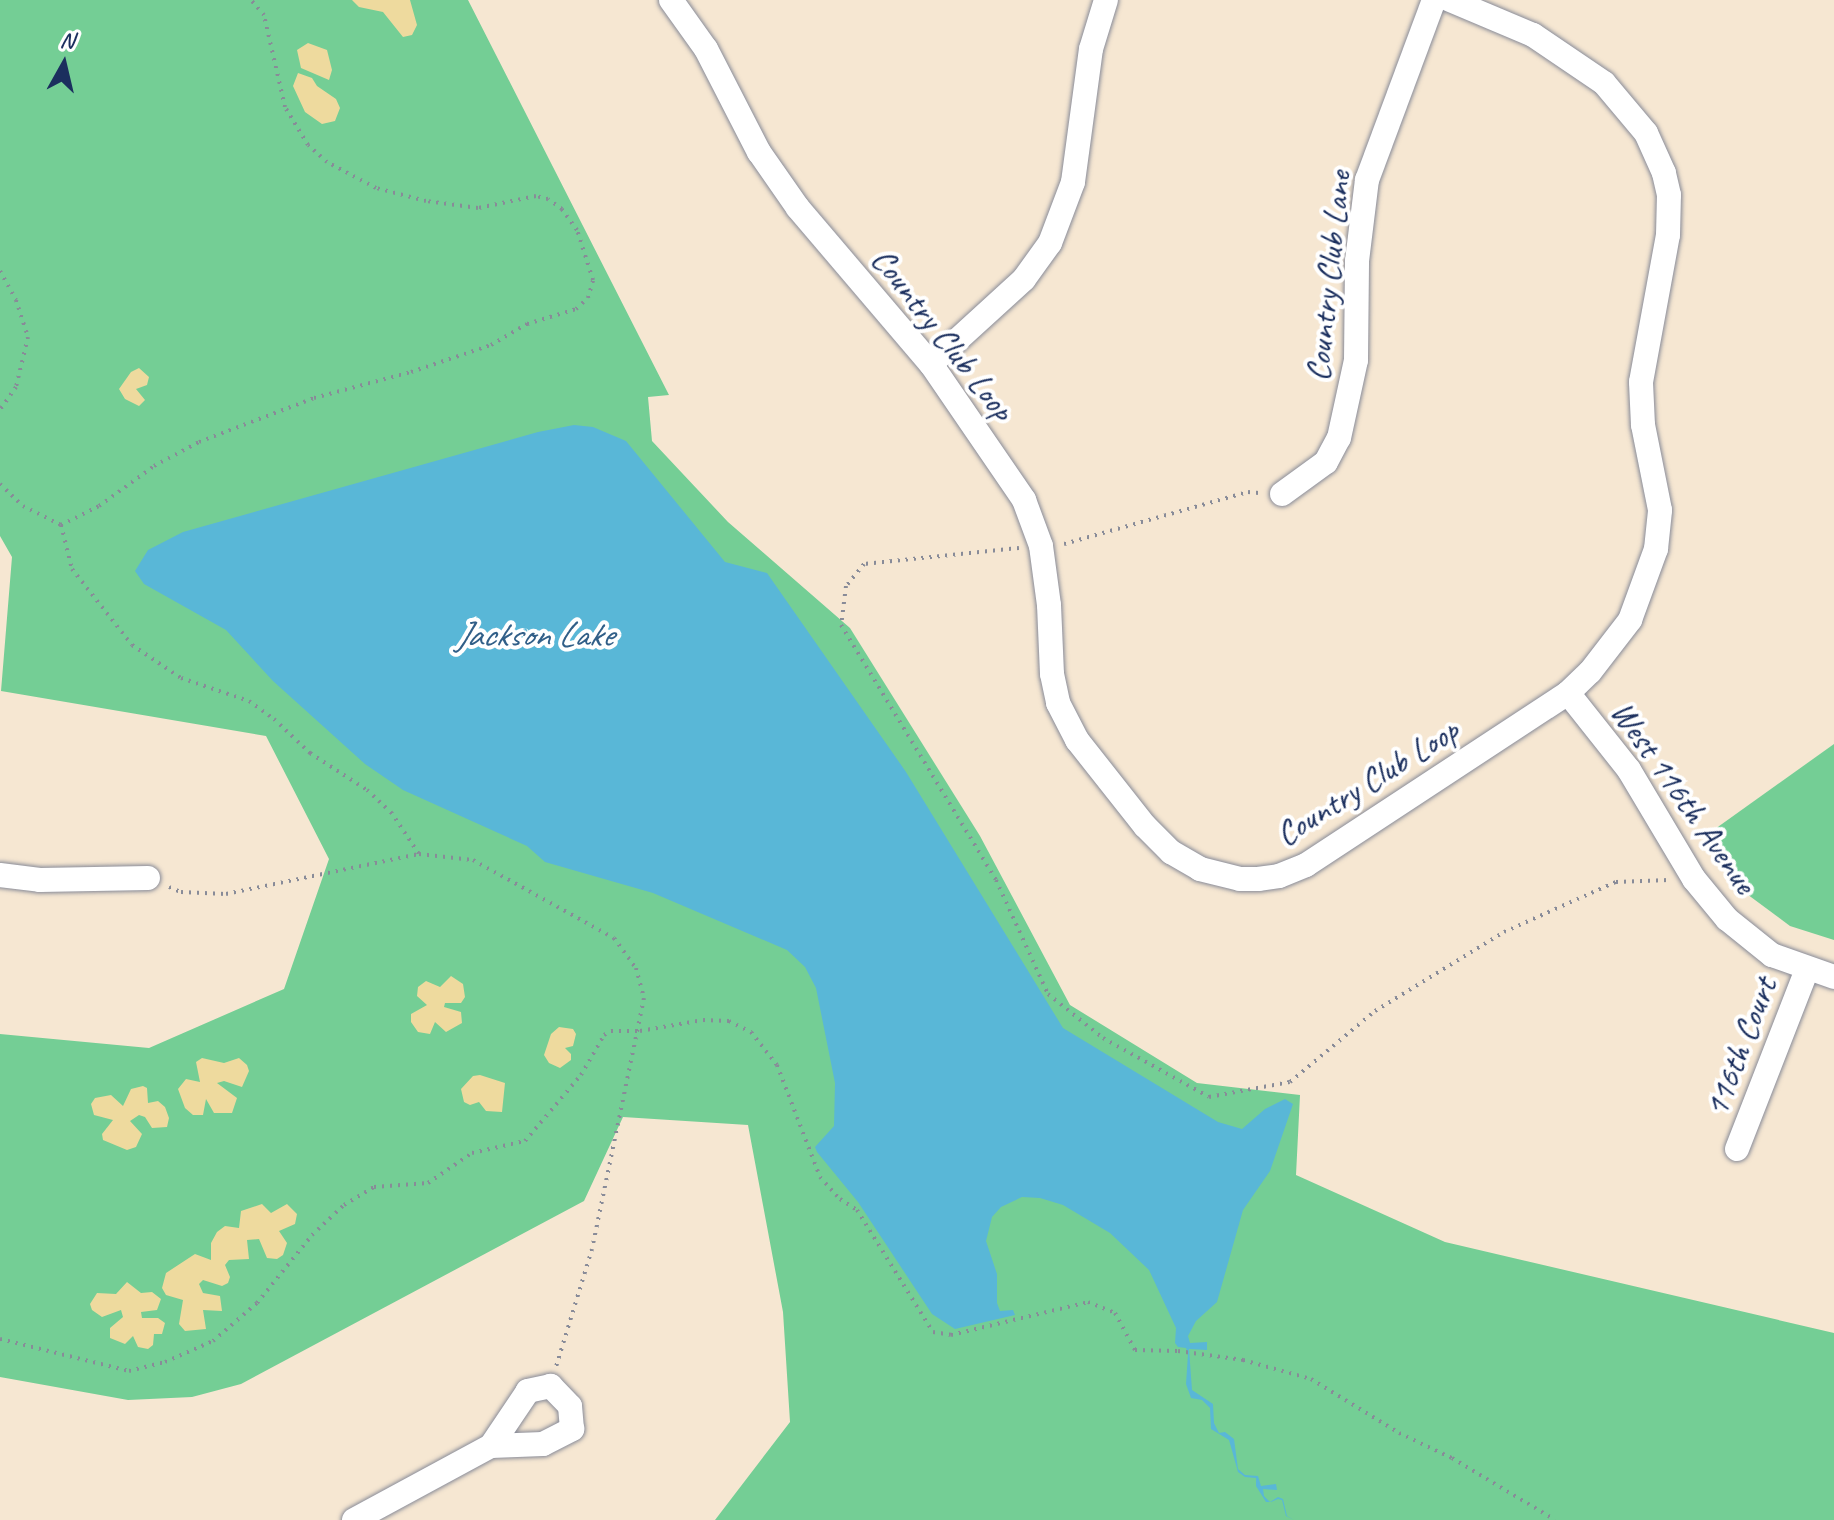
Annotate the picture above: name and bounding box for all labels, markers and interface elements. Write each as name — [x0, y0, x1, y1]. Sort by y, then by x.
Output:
north arrow — [24, 24, 104, 104]
text: N — [59, 25, 76, 55]
street label: Country Club Lane — [1297, 168, 1359, 384]
street label: Country Club Loop — [863, 239, 1023, 429]
water label: Jackson Lake — [455, 613, 613, 657]
street label: West 116th Avenue — [1603, 693, 1765, 901]
street label: Country Club Loop — [1268, 710, 1466, 854]
street label: 116th Court — [1695, 972, 1785, 1122]

